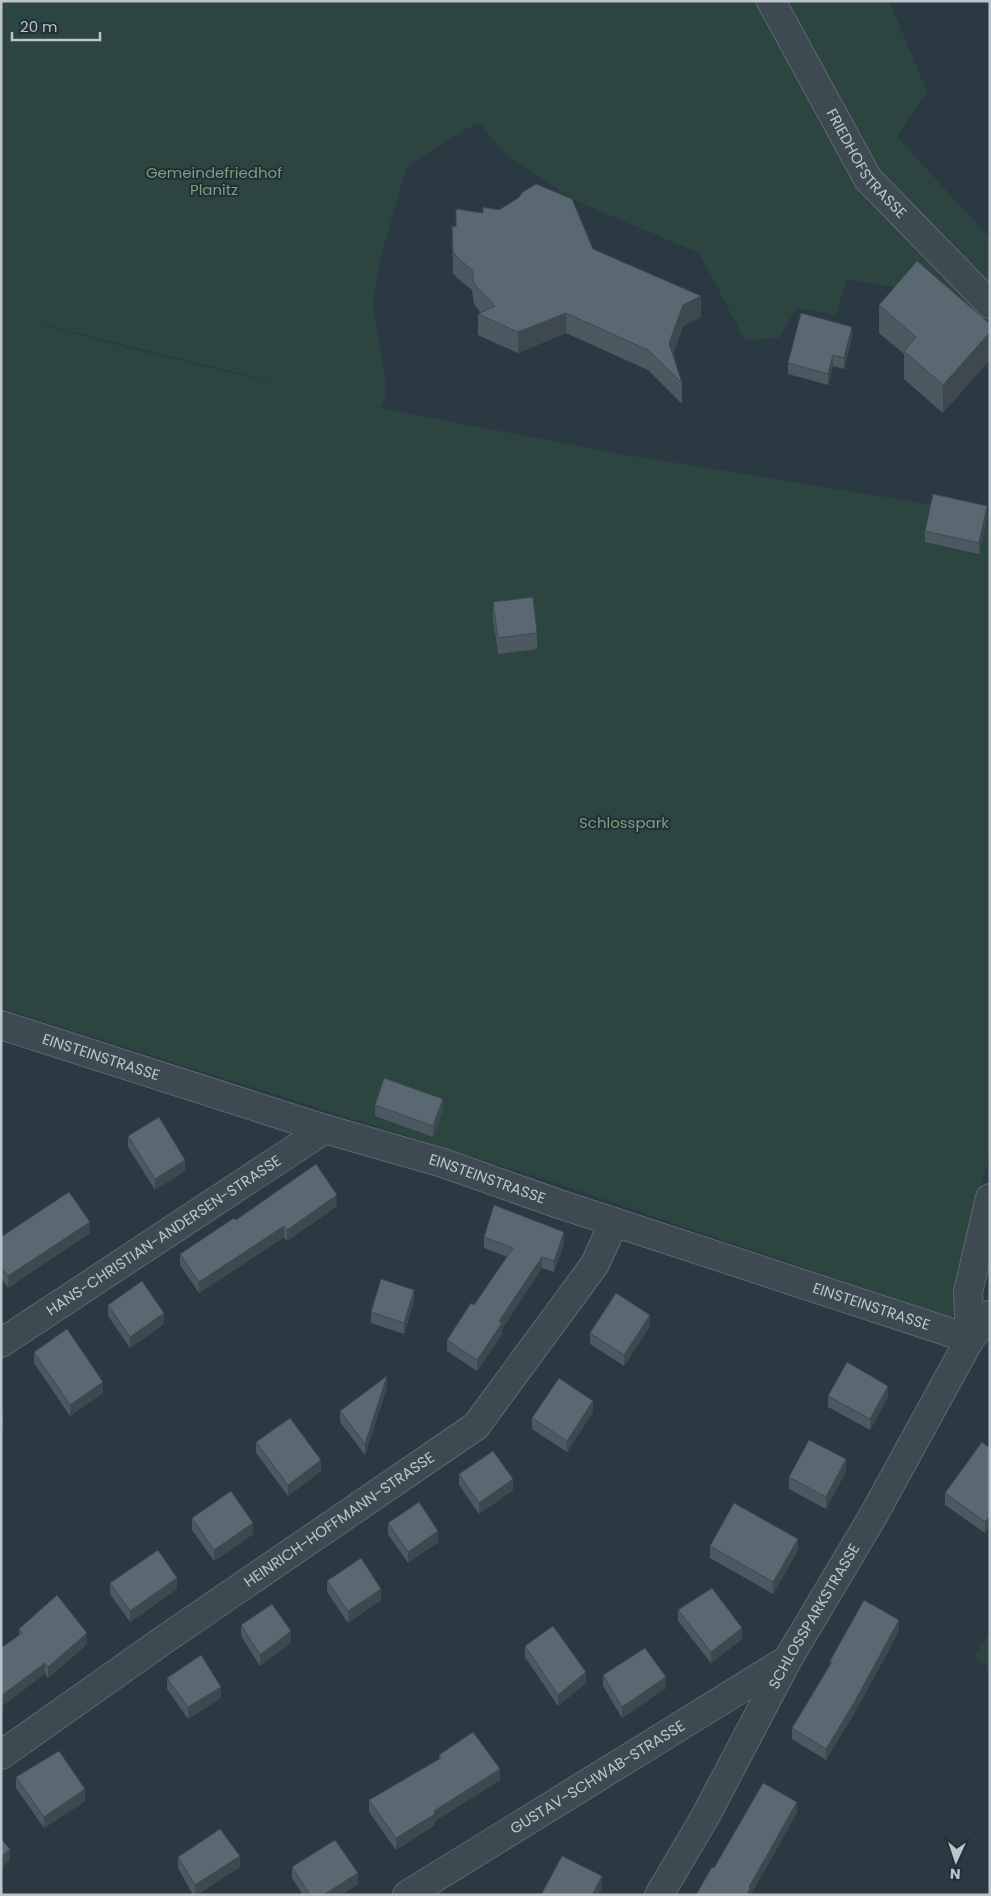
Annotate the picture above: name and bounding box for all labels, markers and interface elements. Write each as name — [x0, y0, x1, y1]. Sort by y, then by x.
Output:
scale bar — [12, 10, 100, 42]
text: 20 m — [20, 16, 58, 37]
street label: FRIEDHOFSTRASSE — [822, 105, 912, 223]
park label: Gemeindefriedhof Planitz — [146, 162, 282, 200]
park label: Schlosspark — [579, 812, 669, 833]
street label: EINSTEINSTRASSE — [40, 1028, 163, 1085]
street label: EINSTEINSTRASSE — [427, 1148, 549, 1208]
street label: HANS-CHRISTIAN-ANDERSEN-STRASSE — [42, 1150, 285, 1320]
street label: EINSTEINSTRASSE — [810, 1277, 933, 1335]
street label: HEINRICH-HOFFMANN-STRASSE — [239, 1447, 438, 1592]
street label: SCHLOSSPARKSTRASSE — [763, 1539, 864, 1693]
street label: GUSTAV-SCHWAB-STRASSE — [506, 1715, 689, 1839]
north arrow — [931, 1836, 981, 1886]
text: N — [950, 1864, 961, 1884]

